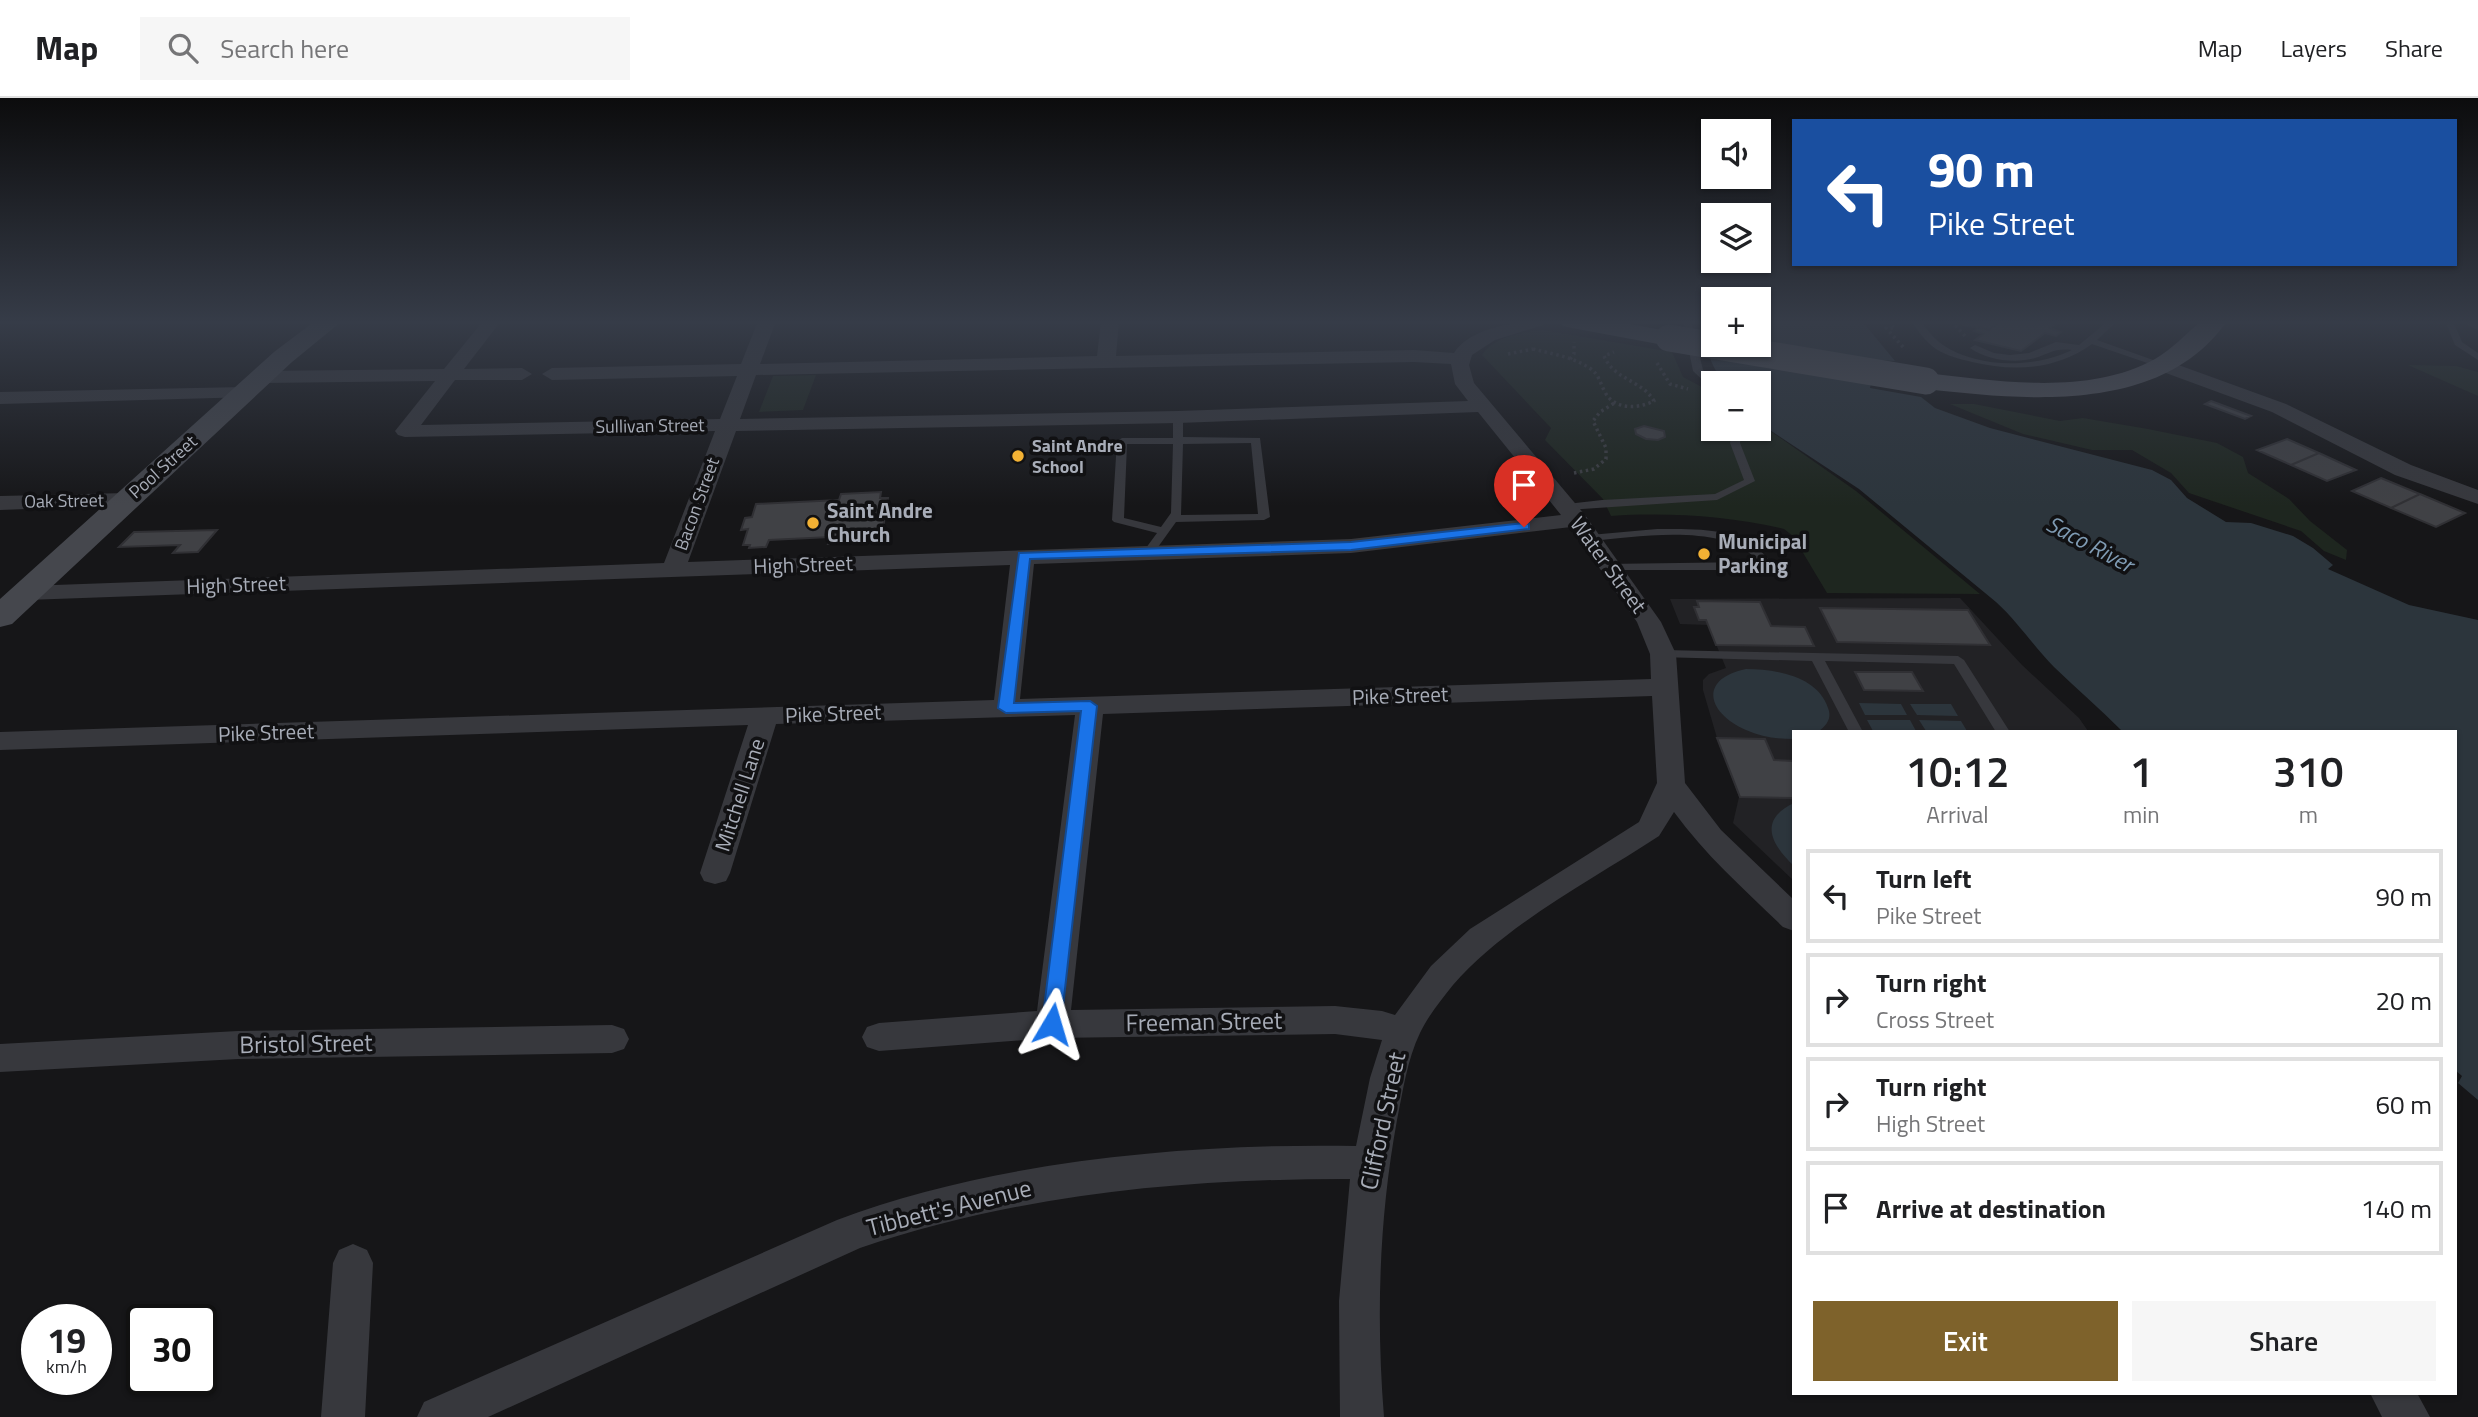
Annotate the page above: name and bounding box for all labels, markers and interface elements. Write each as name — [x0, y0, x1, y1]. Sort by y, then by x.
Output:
search box — [140, 17, 630, 80]
text: Map — [35, 23, 98, 73]
icon: search — [164, 29, 202, 67]
text: Search here — [220, 29, 349, 68]
text: Map — [2198, 30, 2243, 66]
text: Layers — [2281, 30, 2347, 66]
text: Share — [2385, 30, 2443, 66]
map controls — [1701, 119, 1771, 441]
button: sound — [1701, 119, 1771, 189]
text: 90 m — [1928, 131, 2035, 206]
icon: left — [1813, 147, 1904, 238]
text: Pike Street — [1928, 199, 2075, 247]
button: layers — [1701, 203, 1771, 273]
button: + — [1701, 287, 1771, 357]
button: − — [1701, 371, 1771, 441]
street label: Sullivan Street — [595, 411, 705, 440]
street label: Pool Street — [122, 428, 203, 505]
place label: Saint Andre School — [1032, 432, 1123, 480]
marker: Saint Andre School — [1010, 448, 1026, 464]
street label: Bacon Street — [667, 453, 726, 554]
pin — [1494, 455, 1554, 527]
icon: arrive — [1505, 466, 1543, 504]
street label: Oak Street — [24, 486, 105, 515]
place label: Saint Andre Church — [827, 494, 933, 550]
water label: Saco River — [2040, 506, 2142, 582]
street label: Water Street — [1563, 509, 1655, 620]
marker: Saint Andre Church — [805, 515, 821, 531]
place label: Municipal Parking — [1718, 525, 1807, 581]
street label: High Street — [753, 546, 854, 582]
marker: Municipal Parking — [1696, 546, 1712, 562]
street label: High Street — [186, 566, 287, 602]
street label: Pike Street — [1351, 677, 1449, 713]
street label: Pike Street — [784, 695, 882, 731]
street label: Pike Street — [217, 714, 315, 750]
street label: Mitchell Lane — [706, 734, 772, 855]
text: 10:12 — [1905, 739, 2010, 803]
text: 1 — [2130, 739, 2153, 803]
text: 310 — [2273, 739, 2344, 803]
text: Arrival — [1926, 797, 1989, 832]
text: min — [2123, 797, 2160, 832]
text: m — [2299, 797, 2318, 832]
text: Turn left — [1876, 859, 1971, 898]
icon: left — [1817, 877, 1855, 915]
text: 90 m — [2375, 877, 2432, 916]
text: Pike Street — [1876, 898, 1981, 933]
text: Turn right — [1876, 963, 1987, 1002]
icon: right — [1817, 981, 1855, 1019]
text: 20 m — [2375, 981, 2432, 1020]
position arrow — [1015, 987, 1089, 1061]
street label: Freeman Street — [1125, 1002, 1283, 1040]
text: Cross Street — [1876, 1002, 1994, 1037]
street label: Bristol Street — [239, 1024, 374, 1062]
street label: Clifford Street — [1350, 1048, 1414, 1193]
text: Turn right — [1876, 1067, 1987, 1106]
icon: right — [1817, 1085, 1855, 1123]
text: 60 m — [2375, 1085, 2432, 1124]
text: High Street — [1876, 1106, 1985, 1141]
street label: Tibbett's Avenue — [863, 1169, 1035, 1245]
icon: arrive — [1817, 1189, 1855, 1227]
text: Arrive at destination — [1876, 1189, 2106, 1228]
text: 140 m — [2361, 1189, 2432, 1228]
button: Exit — [1813, 1301, 2118, 1381]
button: Share — [2132, 1301, 2436, 1381]
speed limit sign: 30 — [126, 1304, 217, 1395]
text: 19 — [47, 1313, 86, 1367]
text: km/h — [46, 1353, 87, 1380]

